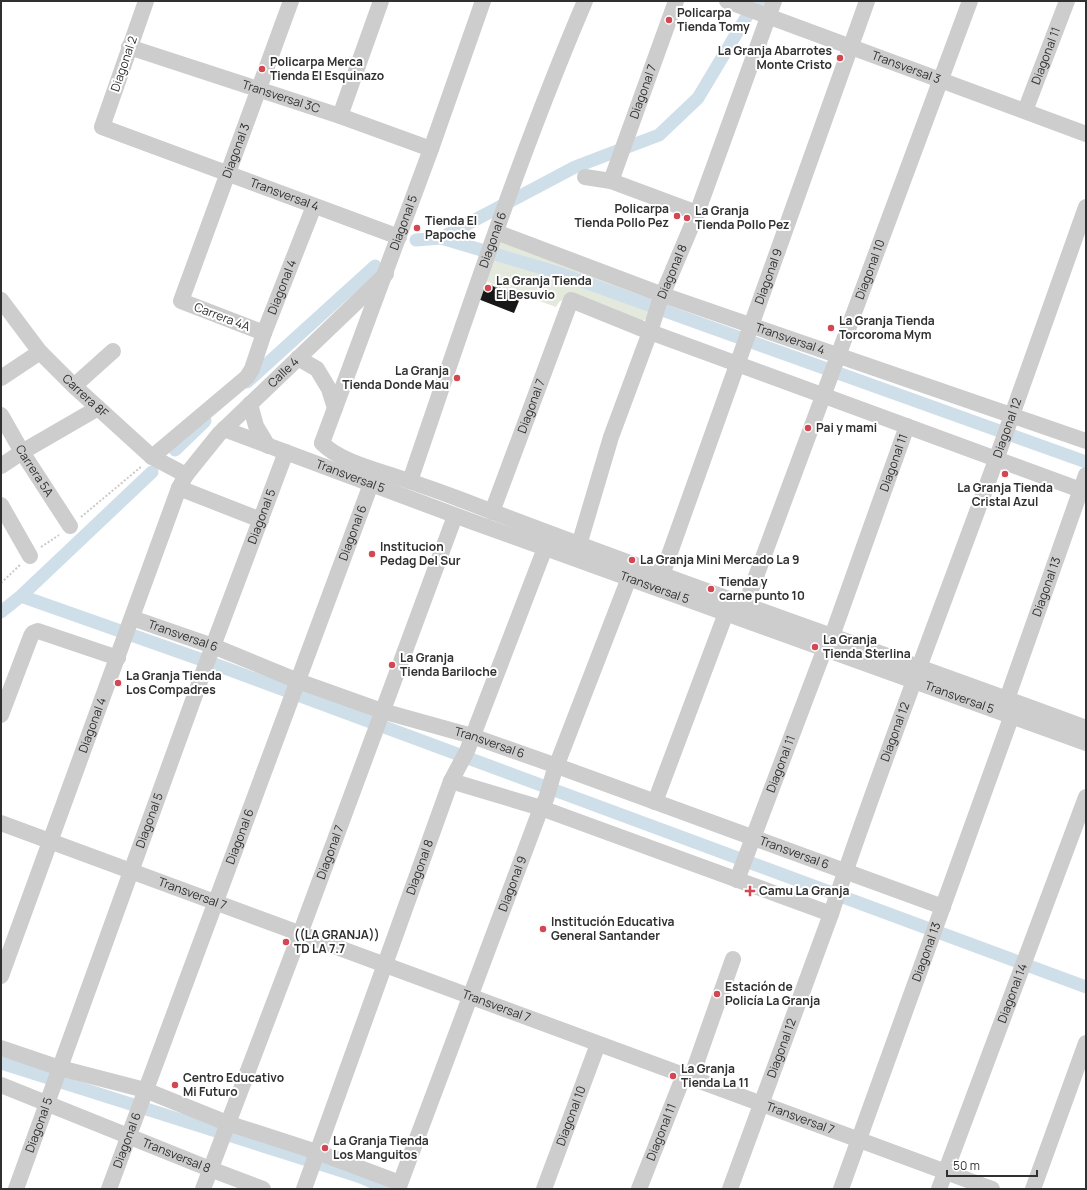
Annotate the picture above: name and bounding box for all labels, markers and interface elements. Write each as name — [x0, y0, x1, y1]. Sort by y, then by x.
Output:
place label: Policarpa Tienda Tomy — [677, 4, 750, 35]
marker: Policarpa Tienda Tomy — [664, 15, 674, 25]
street label: Diagonal 11 — [1027, 25, 1064, 87]
street label: Diagonal 2 — [106, 34, 141, 94]
place label: La Granja Abarrotes Monte Cristo — [718, 42, 833, 73]
street label: Transversal 3 — [869, 46, 943, 87]
place label: Policarpa Merca Tienda El Esquinazo — [270, 53, 384, 84]
marker: La Granja Abarrotes Monte Cristo — [835, 53, 845, 63]
street label: Diagonal 7 — [625, 62, 660, 121]
marker: Policarpa Merca Tienda El Esquinazo — [257, 64, 267, 74]
street label: Transversal 3C — [240, 76, 323, 117]
street label: Diagonal 3 — [218, 121, 253, 180]
street label: Transversal 4 — [248, 173, 322, 215]
street label: Diagonal 5 — [385, 192, 421, 253]
place label: Policarpa Tienda Pollo Pez — [574, 200, 669, 231]
place label: La Granja Tienda Pollo Pez — [695, 202, 790, 233]
street label: Diagonal 6 — [475, 209, 510, 270]
marker: Policarpa Tienda Pollo Pez — [672, 211, 682, 221]
place label: Tienda El Papoche — [425, 212, 477, 243]
marker: La Granja Tienda Pollo Pez — [682, 213, 692, 223]
marker: Tienda El Papoche — [412, 223, 422, 233]
street label: Diagonal 10 — [851, 237, 889, 302]
street label: Diagonal 8 — [653, 242, 691, 301]
street label: Diagonal 9 — [750, 246, 786, 307]
street label: Diagonal 4 — [263, 257, 300, 317]
place label: La Granja Tienda El Besuvio — [496, 272, 592, 303]
marker: La Granja Tienda El Besuvio — [483, 283, 493, 293]
street label: Carrera 4A — [192, 298, 253, 335]
place label: La Granja Tienda Torcoroma Mym — [839, 312, 935, 343]
street label: Transversal 4 — [753, 319, 827, 358]
marker: La Granja Tienda Torcoroma Mym — [826, 323, 836, 333]
street label: Calle 4 — [264, 353, 302, 391]
place label: La Granja Tienda Donde Mau — [342, 362, 449, 393]
street label: Carrera 8F — [59, 370, 112, 421]
marker: La Granja Tienda Donde Mau — [452, 373, 462, 383]
street label: Diagonal 7 — [513, 376, 549, 436]
street label: Diagonal 12 — [988, 395, 1025, 460]
place label: Pai y mami — [816, 419, 877, 436]
marker: Pai y mami — [803, 423, 813, 433]
street label: Diagonal 11 — [875, 431, 912, 494]
street label: Carrera 5A — [12, 442, 58, 500]
street label: Transversal 5 — [314, 455, 388, 496]
marker: La Granja Tienda Cristal Azul — [1000, 469, 1010, 479]
place label: La Granja Tienda Cristal Azul — [957, 479, 1053, 510]
street label: Diagonal 5 — [243, 486, 279, 546]
street label: Diagonal 6 — [334, 502, 370, 563]
place label: Institucion Pedag Del Sur — [380, 538, 461, 569]
marker: Institucion Pedag Del Sur — [367, 549, 377, 559]
place label: La Granja Mini Mercado La 9 — [640, 551, 800, 568]
street label: Diagonal 13 — [1028, 554, 1064, 619]
marker: La Granja Mini Mercado La 9 — [627, 555, 637, 565]
street label: Transversal 5 — [618, 567, 692, 607]
place label: Tienda y carne punto 10 — [719, 573, 805, 604]
marker: Tienda y carne punto 10 — [706, 584, 716, 594]
street label: Transversal 6 — [146, 615, 221, 655]
place label: La Granja Tienda Sterlina — [823, 631, 911, 662]
marker: La Granja Tienda Sterlina — [810, 642, 820, 652]
place label: La Granja Tienda Bariloche — [400, 649, 497, 680]
marker: La Granja Tienda Bariloche — [387, 660, 397, 670]
place label: La Granja Tienda Los Compadres — [126, 667, 222, 698]
street label: Transversal 5 — [923, 677, 997, 717]
marker: La Granja Tienda Los Compadres — [113, 678, 123, 688]
street label: Diagonal 4 — [74, 695, 110, 755]
street label: Diagonal 12 — [876, 699, 913, 764]
street label: Transversal 6 — [453, 723, 527, 762]
street label: Diagonal 11 — [762, 733, 799, 795]
street label: Diagonal 5 — [131, 790, 167, 850]
street label: Diagonal 6 — [221, 806, 258, 867]
street label: Diagonal 7 — [312, 822, 348, 882]
street label: Transversal 6 — [757, 832, 832, 873]
street label: Diagonal 8 — [402, 837, 437, 897]
street label: Diagonal 9 — [494, 853, 530, 914]
street label: Transversal 7 — [156, 873, 229, 914]
place label: Camu La Granja — [759, 882, 849, 899]
marker: Camu La Granja — [744, 885, 756, 897]
place label: Institución Educativa General Santander — [551, 913, 675, 944]
street label: Diagonal 13 — [908, 920, 945, 984]
marker: Institución Educativa General Santander — [538, 924, 548, 934]
place label: ((LA GRANJA)) TD LA 7.7 — [294, 926, 380, 957]
marker: ((LA GRANJA)) TD LA 7.7 — [281, 937, 291, 947]
street label: Diagonal 14 — [993, 961, 1031, 1025]
place label: Estación de Policía La Granja — [725, 978, 820, 1009]
street label: Transversal 7 — [460, 985, 533, 1026]
marker: Estación de Policía La Granja — [712, 989, 722, 999]
street label: Diagonal 12 — [763, 1016, 800, 1080]
place label: La Granja Tienda La 11 — [681, 1060, 749, 1091]
place label: Centro Educativo Mi Futuro — [183, 1069, 284, 1100]
marker: La Granja Tienda La 11 — [668, 1071, 678, 1081]
marker: Centro Educativo Mi Futuro — [170, 1080, 180, 1090]
street label: Diagonal 10 — [552, 1083, 590, 1148]
street label: Diagonal 5 — [21, 1095, 57, 1155]
street label: Transversal 7 — [764, 1097, 837, 1138]
street label: Diagonal 11 — [642, 1101, 680, 1163]
street label: Diagonal 6 — [109, 1110, 145, 1170]
place label: La Granja Tienda Los Manguitos — [333, 1132, 429, 1163]
street label: Transversal 8 — [140, 1134, 213, 1176]
marker: La Granja Tienda Los Manguitos — [320, 1143, 330, 1153]
scale bar — [947, 1152, 1037, 1178]
text: 50 m — [953, 1157, 980, 1174]

